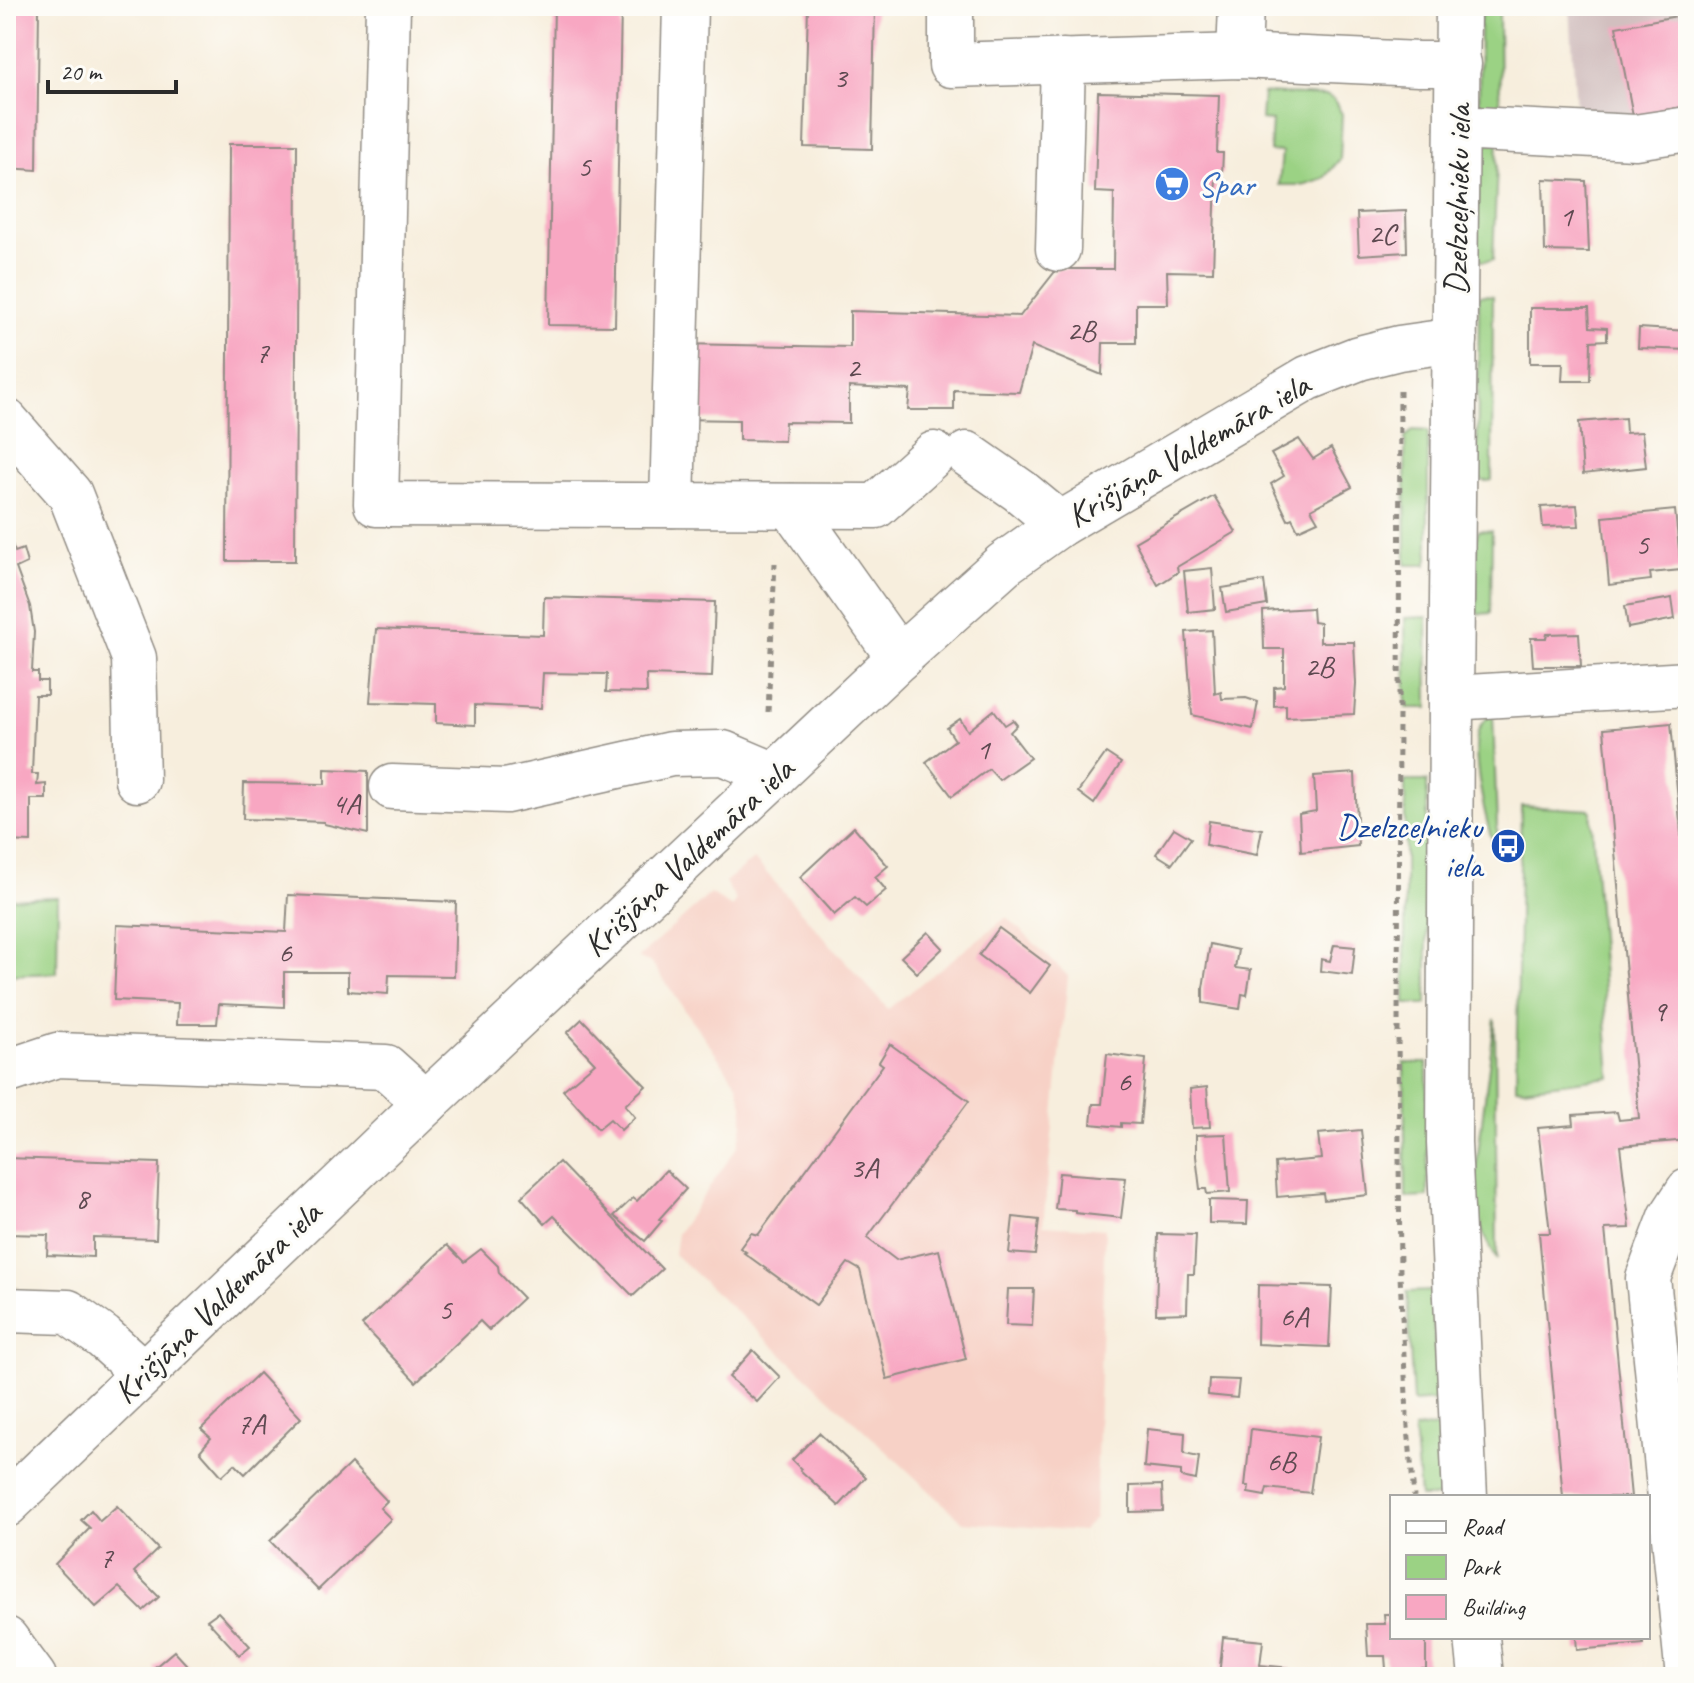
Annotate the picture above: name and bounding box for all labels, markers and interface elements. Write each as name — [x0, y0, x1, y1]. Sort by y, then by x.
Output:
scale bar — [48, 44, 176, 94]
text: 20 m — [60, 57, 103, 87]
house number: 3 — [833, 58, 849, 96]
street label: Dzelzceļnieku iela — [1434, 101, 1480, 296]
house number: 5 — [577, 147, 592, 185]
place label: Spar — [1198, 163, 1257, 206]
supermarket icon: Spar — [1153, 165, 1191, 203]
house number: 1 — [1559, 197, 1574, 235]
house number: 2C — [1368, 214, 1399, 252]
house number: 2B — [1066, 311, 1098, 349]
house number: 7 — [255, 333, 270, 371]
house number: 2 — [846, 348, 862, 386]
street label: Krišjāņa Valdemāra iela — [1059, 362, 1319, 537]
house number: 5 — [1635, 525, 1650, 563]
house number: 2B — [1304, 647, 1336, 685]
house number: 1 — [976, 730, 991, 768]
street label: Krišjāņa Valdemāra iela — [573, 747, 804, 966]
house number: 4A — [332, 784, 362, 822]
place label: Dzelzceļnieku iela — [1337, 805, 1485, 887]
bus stop icon: Dzelzceļnieku iela — [1489, 827, 1527, 865]
house number: 6 — [278, 933, 293, 971]
house number: 9 — [1652, 992, 1668, 1030]
house number: 6 — [1117, 1062, 1132, 1100]
house number: 3A — [850, 1148, 880, 1186]
house number: 8 — [75, 1179, 91, 1217]
street label: Krišjāņa Valdemāra iela — [104, 1190, 332, 1412]
house number: 5 — [438, 1290, 453, 1328]
house number: 6A — [1280, 1297, 1310, 1335]
house number: 7A — [237, 1404, 267, 1442]
house number: 6B — [1266, 1442, 1298, 1480]
legend — [1390, 1495, 1650, 1639]
text: Road — [1462, 1512, 1506, 1542]
house number: 7 — [99, 1538, 114, 1576]
text: Park — [1462, 1552, 1502, 1582]
text: Building — [1462, 1592, 1527, 1622]

